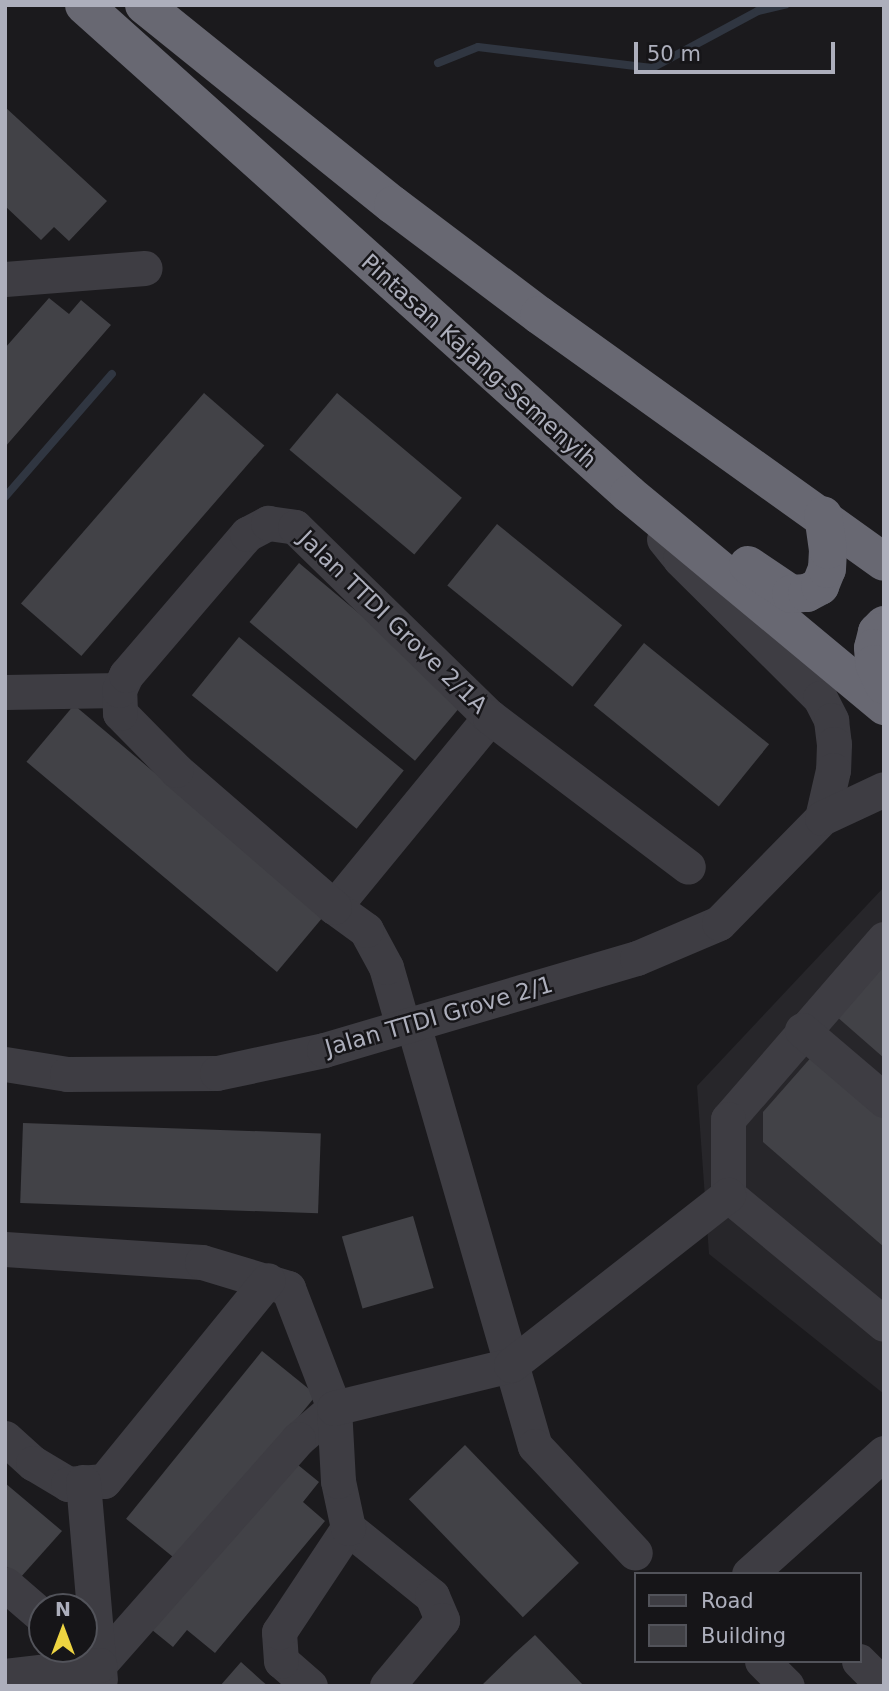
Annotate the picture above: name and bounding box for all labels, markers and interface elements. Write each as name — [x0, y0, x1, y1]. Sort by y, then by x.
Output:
scale bar — [637, 28, 838, 72]
text: 50 m — [647, 42, 701, 66]
street label: Pintasan Kajang-Semenyih — [356, 248, 602, 474]
street label: Jalan TTDI Grove 2/1A — [293, 525, 493, 719]
street label: Jalan TTDI Grove 2/1 — [322, 970, 556, 1062]
legend — [634, 1572, 861, 1663]
text: Road — [701, 1589, 754, 1613]
north arrow — [28, 1593, 98, 1663]
text: N — [55, 1598, 71, 1620]
text: Building — [701, 1624, 786, 1648]

